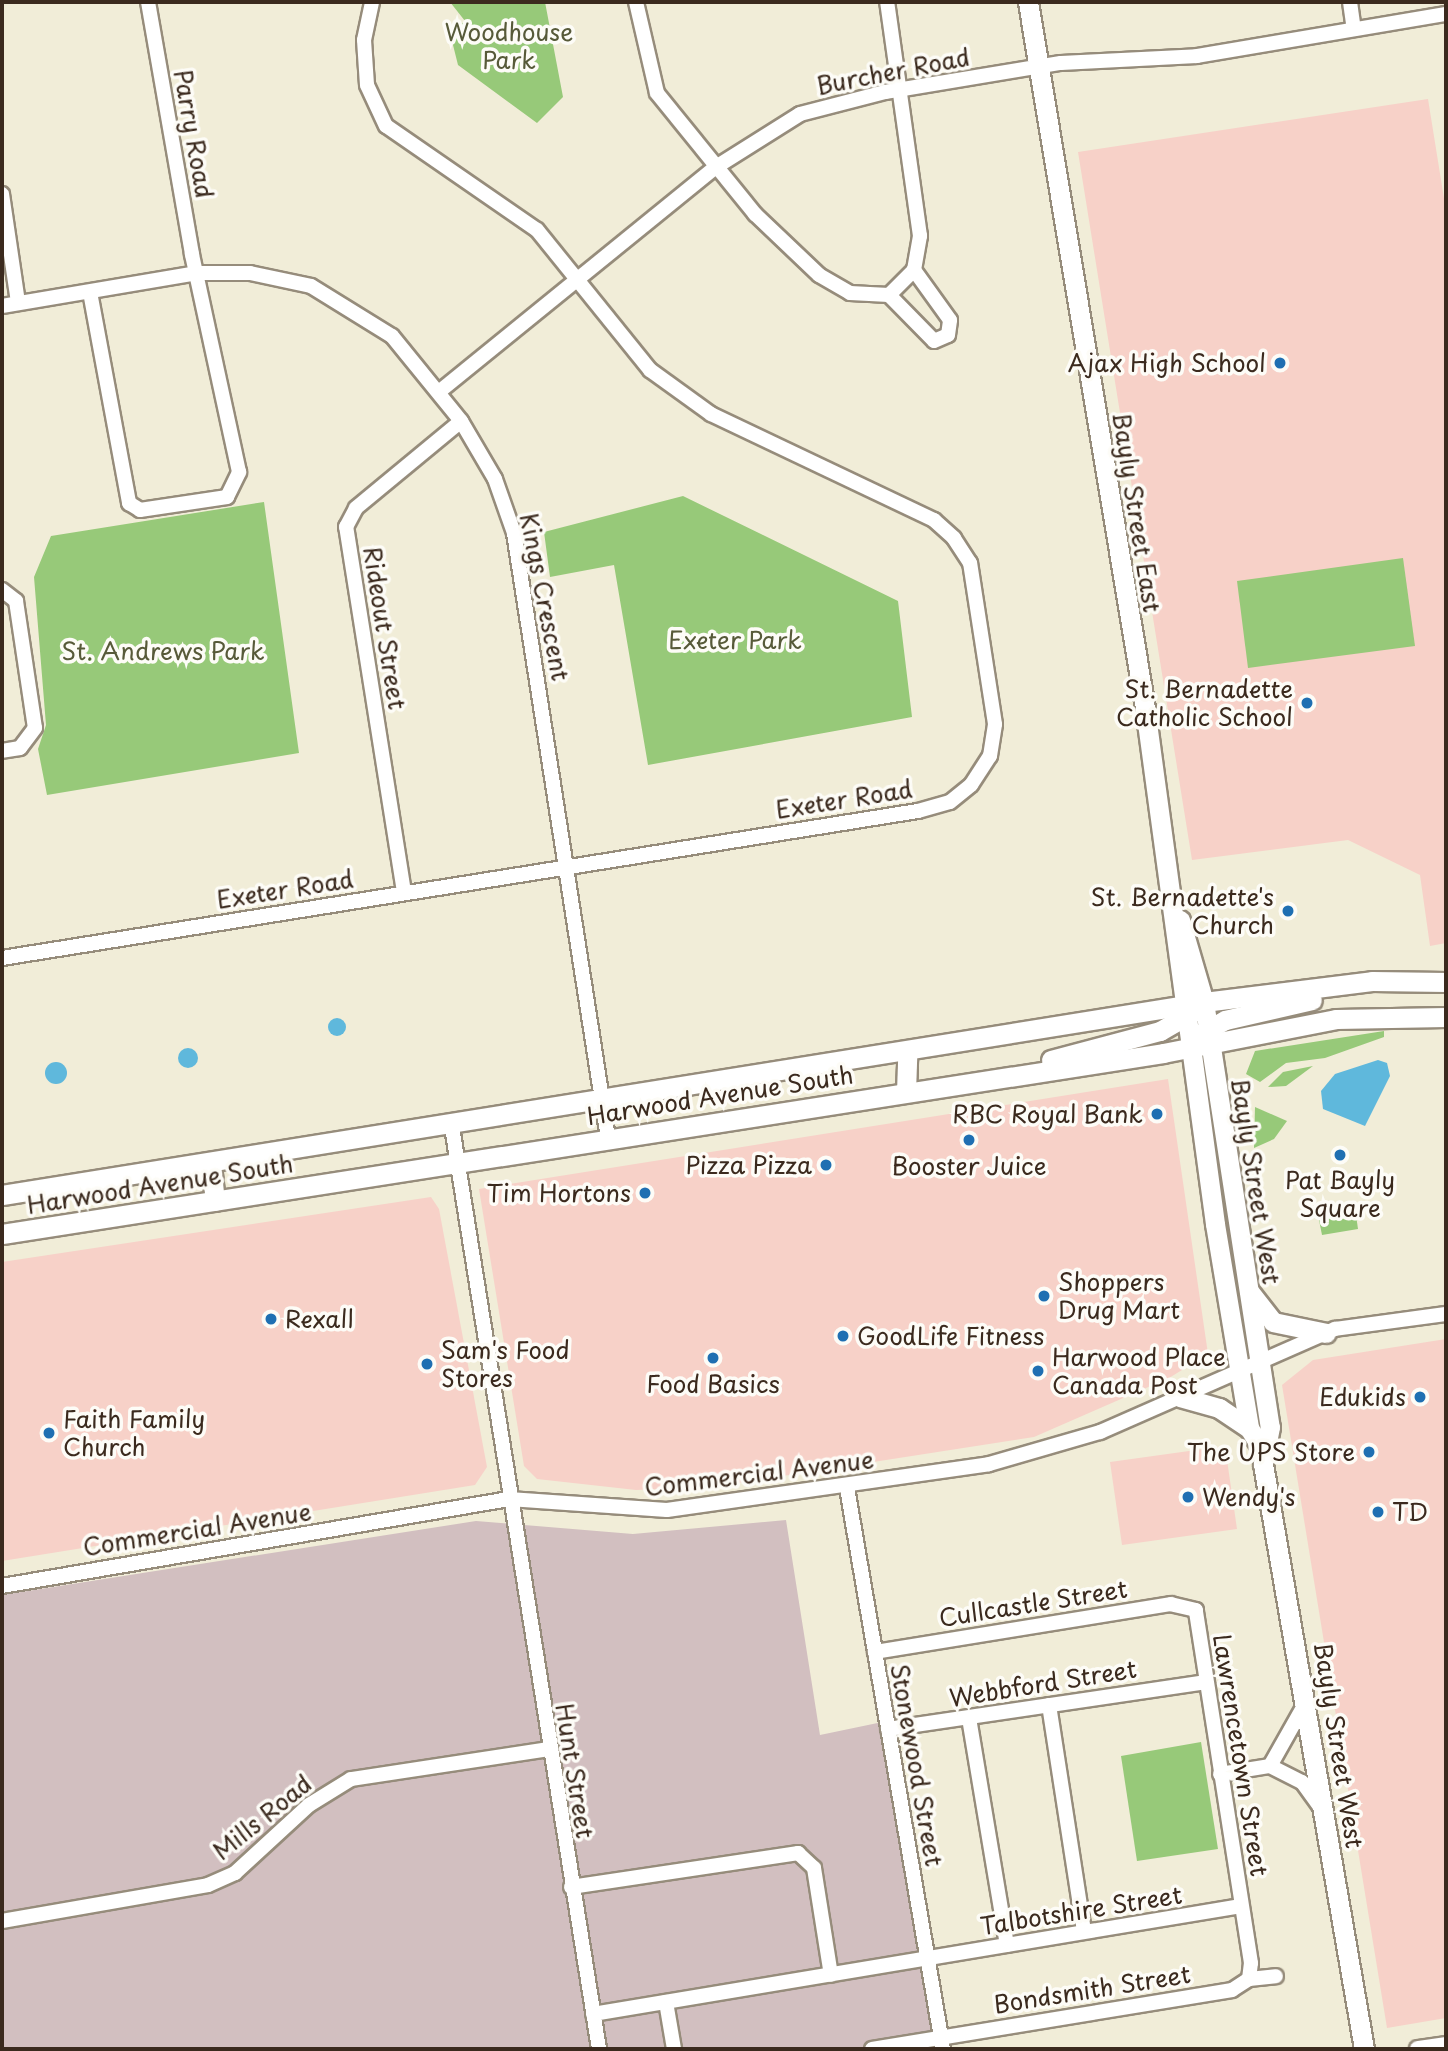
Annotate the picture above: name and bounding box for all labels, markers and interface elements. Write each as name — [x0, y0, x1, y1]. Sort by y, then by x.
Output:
park label: Woodhouse Park — [445, 18, 573, 74]
street label: Burcher Road — [813, 42, 973, 100]
street label: Parry Road — [169, 68, 219, 200]
place label: Ajax High School — [1068, 349, 1266, 377]
marker: Ajax High School — [1272, 355, 1288, 371]
street label: Bayly Street East — [1107, 409, 1167, 615]
street label: Kings Crescent — [515, 511, 575, 683]
street label: Rideout Street — [358, 544, 412, 712]
park label: Exeter Park — [668, 626, 802, 654]
park label: St. Andrews Park — [62, 637, 264, 665]
place label: St. Bernadette Catholic School — [1115, 675, 1293, 731]
marker: St. Bernadette Catholic School — [1299, 695, 1315, 711]
street label: Exeter Road — [773, 774, 915, 824]
street label: Exeter Road — [214, 864, 356, 914]
place label: St. Bernadette's Church — [1091, 883, 1274, 939]
marker: St. Bernadette's Church — [1280, 903, 1296, 919]
street label: Harwood Avenue South — [585, 1060, 855, 1130]
street label: Bayly Street West — [1225, 1075, 1287, 1287]
place label: RBC Royal Bank — [951, 1100, 1143, 1128]
marker: RBC Royal Bank — [1149, 1106, 1165, 1122]
marker: Booster Juice — [961, 1132, 977, 1148]
marker: Pat Bayly Square — [1332, 1147, 1348, 1163]
street label: Harwood Avenue South — [25, 1149, 295, 1219]
place label: Pizza Pizza — [686, 1151, 812, 1179]
place label: Booster Juice — [891, 1152, 1047, 1180]
marker: Pizza Pizza — [818, 1157, 834, 1173]
place label: Pat Bayly Square — [1284, 1166, 1396, 1222]
place label: Tim Hortons — [487, 1179, 631, 1207]
marker: Tim Hortons — [637, 1185, 653, 1201]
place label: Shoppers Drug Mart — [1058, 1268, 1181, 1324]
marker: Shoppers Drug Mart — [1036, 1288, 1052, 1304]
place label: Rexall — [285, 1305, 354, 1333]
marker: Rexall — [263, 1311, 279, 1327]
place label: GoodLife Fitness — [857, 1322, 1045, 1350]
marker: GoodLife Fitness — [835, 1328, 851, 1344]
place label: Sam's Food Stores — [441, 1336, 569, 1392]
place label: Harwood Place Canada Post — [1052, 1343, 1227, 1399]
marker: Food Basics — [705, 1350, 721, 1366]
marker: Sam's Food Stores — [419, 1356, 435, 1372]
marker: Harwood Place Canada Post — [1030, 1363, 1046, 1379]
place label: Food Basics — [645, 1370, 781, 1398]
place label: Edukids — [1319, 1383, 1406, 1411]
marker: Edukids — [1412, 1389, 1428, 1405]
place label: Faith Family Church — [63, 1405, 205, 1461]
marker: Faith Family Church — [41, 1425, 57, 1441]
place label: The UPS Store — [1187, 1438, 1355, 1466]
marker: The UPS Store — [1361, 1444, 1377, 1460]
street label: Commercial Avenue — [643, 1445, 875, 1501]
place label: Wendy's — [1202, 1483, 1296, 1511]
marker: Wendy's — [1180, 1489, 1196, 1505]
street label: Commercial Avenue — [81, 1497, 313, 1561]
place label: TD — [1392, 1498, 1428, 1526]
marker: TD — [1370, 1504, 1386, 1520]
street label: Cullcastle Street — [936, 1574, 1130, 1632]
street label: Lawrencetown Street — [1208, 1632, 1274, 1878]
street label: Bayly Street West — [1308, 1639, 1370, 1851]
street label: Webbford Street — [947, 1654, 1139, 1712]
street label: Stonewood Street — [885, 1662, 949, 1868]
street label: Hunt Street — [550, 1702, 600, 1840]
street label: Mills Road — [207, 1768, 317, 1866]
street label: Talbotshire Street — [978, 1880, 1184, 1940]
street label: Bondsmith Street — [991, 1959, 1193, 2019]

